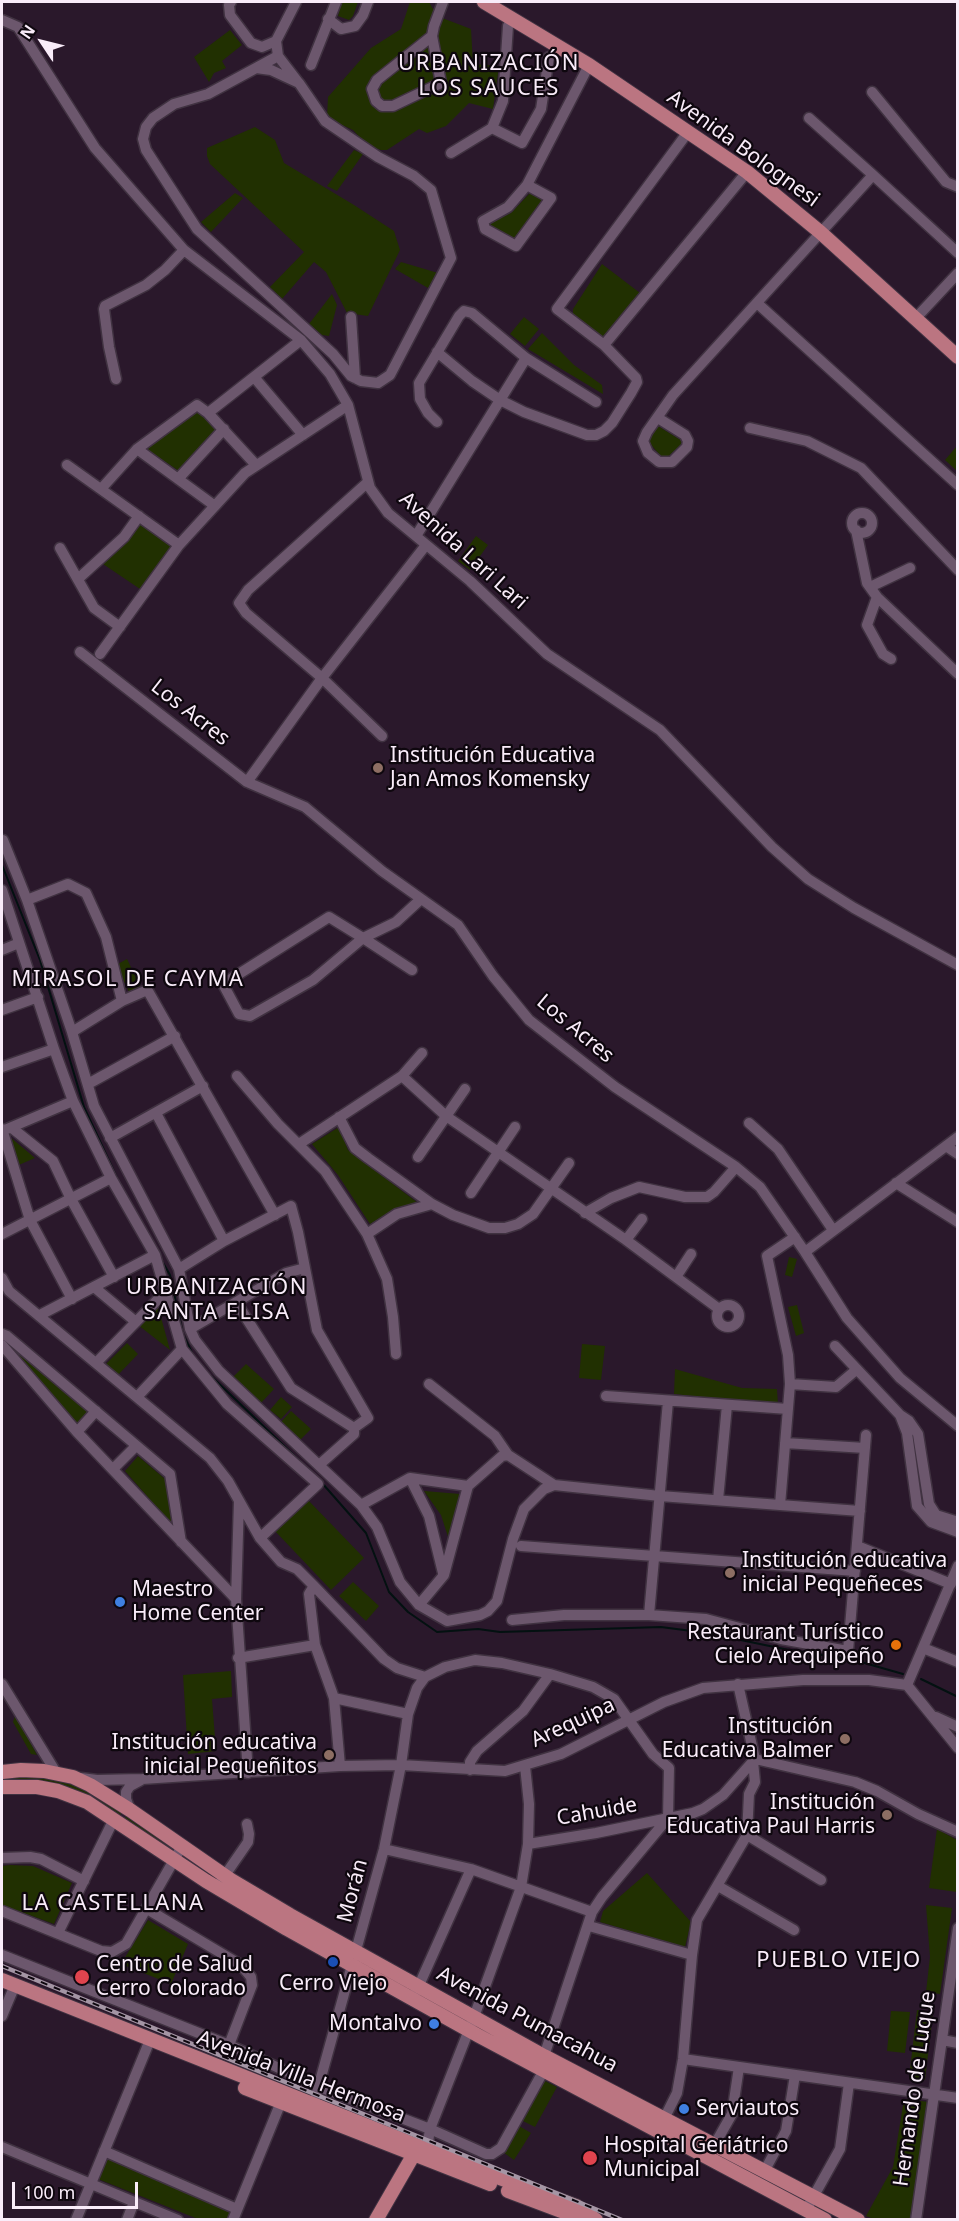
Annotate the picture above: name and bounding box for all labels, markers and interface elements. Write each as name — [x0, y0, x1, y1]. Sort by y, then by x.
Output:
north arrow — [12, 12, 72, 72]
text: N — [15, 20, 40, 43]
district label: URBANIZACIÓN LOS SAUCES — [398, 51, 580, 102]
street label: Avenida Bolognesi — [662, 85, 824, 213]
street label: Avenida Lari Lari — [394, 487, 532, 615]
street label: Los Acres — [146, 674, 234, 752]
place label: Institución Educativa Jan Amos Komensky — [390, 743, 595, 793]
marker: Institución Educativa Jan Amos Komensky — [371, 761, 385, 775]
district label: MIRASOL DE CAYMA — [12, 967, 244, 993]
street label: Los Acres — [531, 989, 619, 1069]
district label: URBANIZACIÓN SANTA ELISA — [126, 1275, 308, 1326]
place label: Institución educativa inicial Pequeñeces — [742, 1548, 947, 1598]
marker: Institución educativa inicial Pequeñeces — [723, 1566, 737, 1580]
place label: Maestro Home Center — [132, 1577, 263, 1627]
marker: Maestro Home Center — [113, 1595, 127, 1609]
place label: Restaurant Turístico Cielo Arequipeño — [687, 1620, 884, 1670]
marker: Restaurant Turístico Cielo Arequipeño — [889, 1638, 903, 1652]
street label: Arequipa — [527, 1693, 619, 1753]
place label: Institución Educativa Balmer — [662, 1714, 833, 1764]
place label: Institución educativa inicial Pequeñitos — [112, 1730, 317, 1780]
marker: Institución Educativa Balmer — [838, 1732, 852, 1746]
marker: Institución educativa inicial Pequeñitos — [322, 1748, 336, 1762]
place label: Institución Educativa Paul Harris — [666, 1790, 875, 1840]
street label: Cahuide — [555, 1793, 639, 1831]
marker: Institución Educativa Paul Harris — [880, 1808, 894, 1822]
street label: Morán — [332, 1856, 374, 1926]
district label: LA CASTELLANA — [21, 1891, 205, 1917]
district label: PUEBLO VIEJO — [756, 1948, 922, 1974]
place label: Centro de Salud Cerro Colorado — [96, 1952, 253, 2002]
marker: Cerro Viejo — [326, 1955, 340, 1969]
street label: Avenida Pumacahua — [432, 1962, 622, 2078]
marker: Centro de Salud Cerro Colorado — [73, 1968, 91, 1986]
place label: Cerro Viejo — [279, 1971, 387, 1997]
street label: Hernando de Luque — [889, 1990, 941, 2188]
place label: Montalvo — [329, 2011, 422, 2037]
marker: Montalvo — [427, 2017, 441, 2031]
street label: Avenida Villa Hermosa — [193, 2026, 409, 2128]
place label: Serviautos — [696, 2096, 799, 2122]
marker: Serviautos — [677, 2102, 691, 2116]
place label: Hospital Geriátrico Municipal — [604, 2133, 788, 2183]
marker: Hospital Geriátrico Municipal — [581, 2149, 599, 2167]
scale bar — [15, 2170, 141, 2208]
text: 100 m — [23, 2180, 75, 2204]

